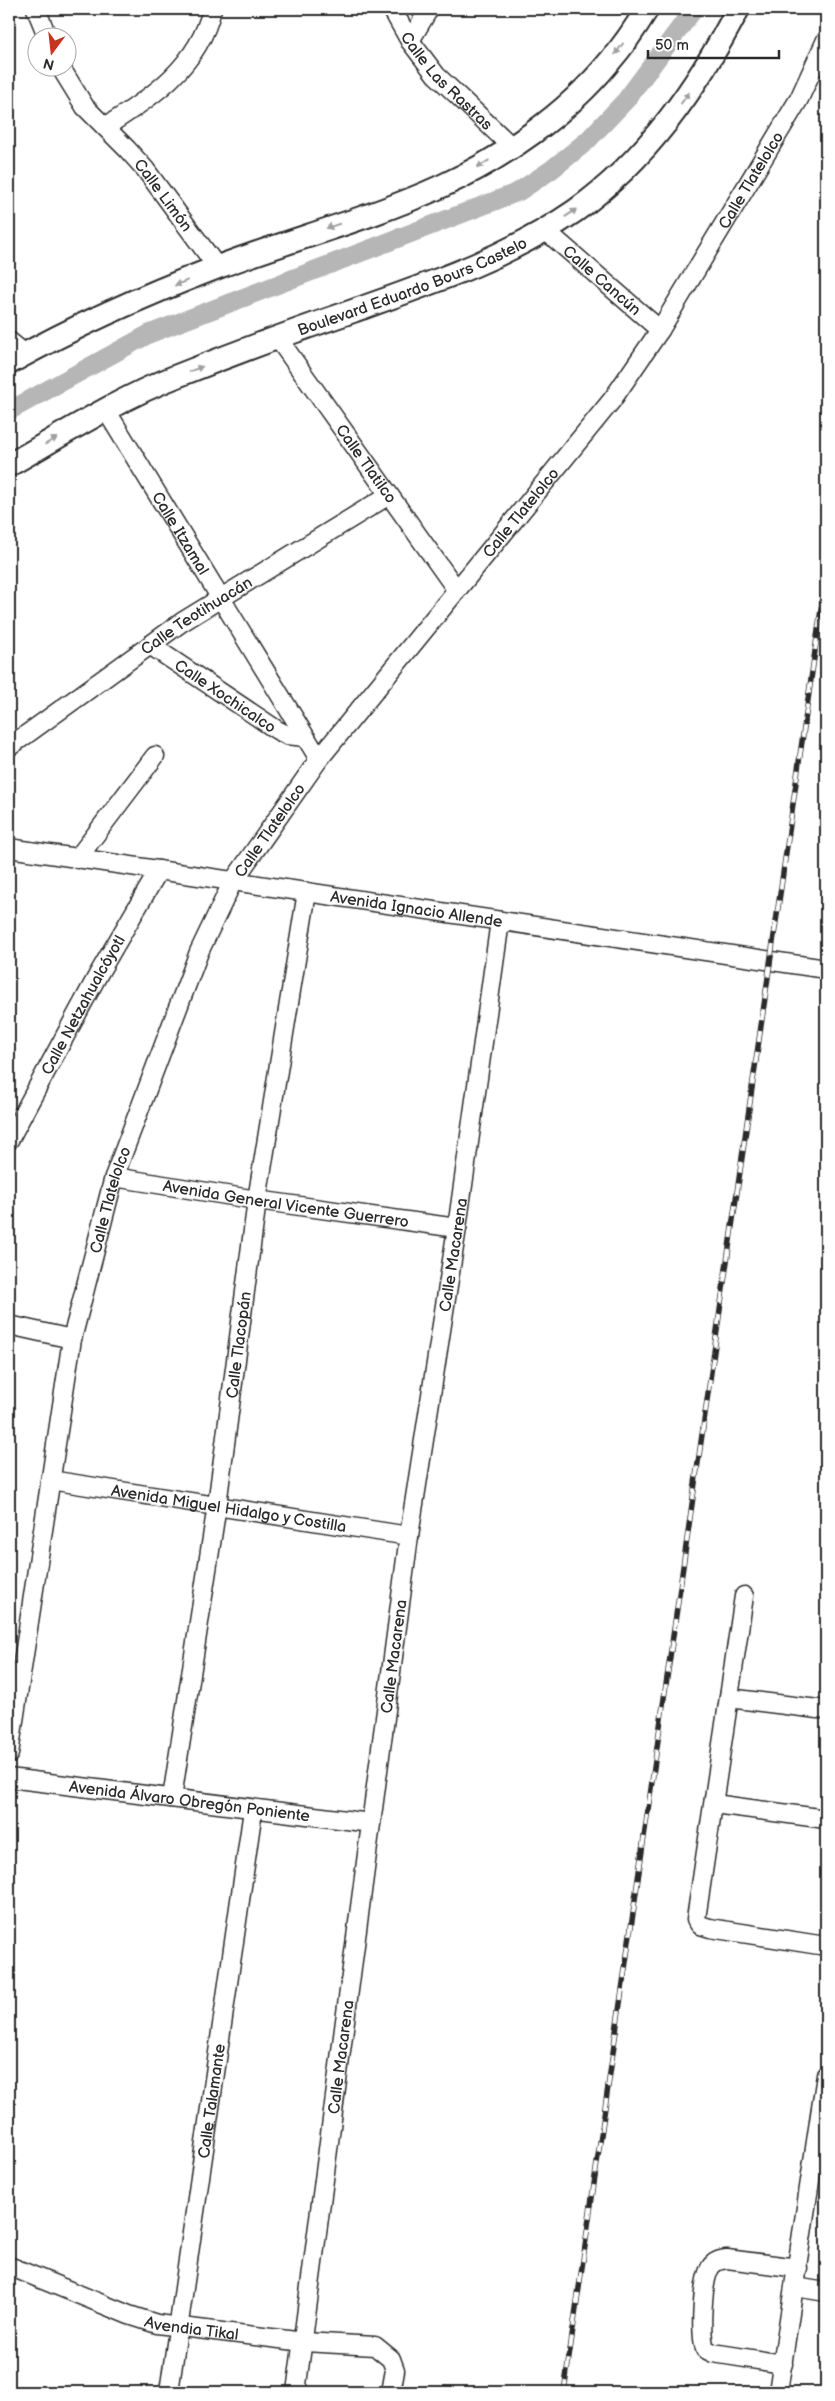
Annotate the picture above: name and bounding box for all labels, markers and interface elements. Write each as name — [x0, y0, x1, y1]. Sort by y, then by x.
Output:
north arrow — [28, 28, 78, 78]
scale bar — [648, 28, 779, 60]
street label: Calle Las Rastras — [396, 29, 496, 135]
text: 50 m — [655, 36, 689, 55]
one-way arrow — [614, 42, 625, 55]
text: N — [41, 55, 56, 74]
one-way arrow — [680, 91, 690, 105]
street label: Calle Tlatelolco — [715, 129, 788, 233]
street label: Calle Limón — [130, 156, 196, 236]
one-way arrow — [476, 160, 489, 169]
one-way arrow — [565, 208, 578, 218]
one-way arrow — [325, 222, 340, 230]
street label: Boulevard Eduardo Bours Castelo — [295, 234, 531, 341]
street label: Calle Cancún — [558, 242, 644, 320]
one-way arrow — [174, 279, 188, 287]
one-way arrow — [189, 364, 203, 372]
street label: Calle Tlatilco — [331, 421, 400, 507]
one-way arrow — [44, 437, 58, 445]
street label: Calle Tlatelolco — [479, 465, 564, 562]
street label: Calle Itzamal — [147, 489, 212, 579]
street label: Calle Teotihuacán — [138, 573, 256, 660]
street label: Calle Xochicalco — [170, 656, 279, 738]
street label: Calle Tlatelolco — [231, 780, 310, 881]
street label: Avenida Ignacio Allende — [329, 888, 504, 932]
street label: Calle Netzahualcóyotl — [38, 932, 130, 1078]
street label: Calle Tlatelolco — [87, 1144, 136, 1255]
street label: Avenida General Vicente Guerrero — [161, 1177, 410, 1232]
street label: Calle Macarena — [436, 1197, 472, 1313]
street label: Calle Tlacopán — [223, 1290, 256, 1400]
street label: Avenida Miguel Hidalgo y Costilla — [110, 1482, 348, 1537]
street label: Calle Macarena — [378, 1598, 412, 1715]
street label: Avenida Álvaro Obregón Poniente — [68, 1778, 311, 1826]
street label: Calle Macarena — [325, 1999, 359, 2115]
street label: Calle Talamante — [195, 2042, 230, 2160]
street label: Avendia Tikal — [142, 2313, 239, 2345]

